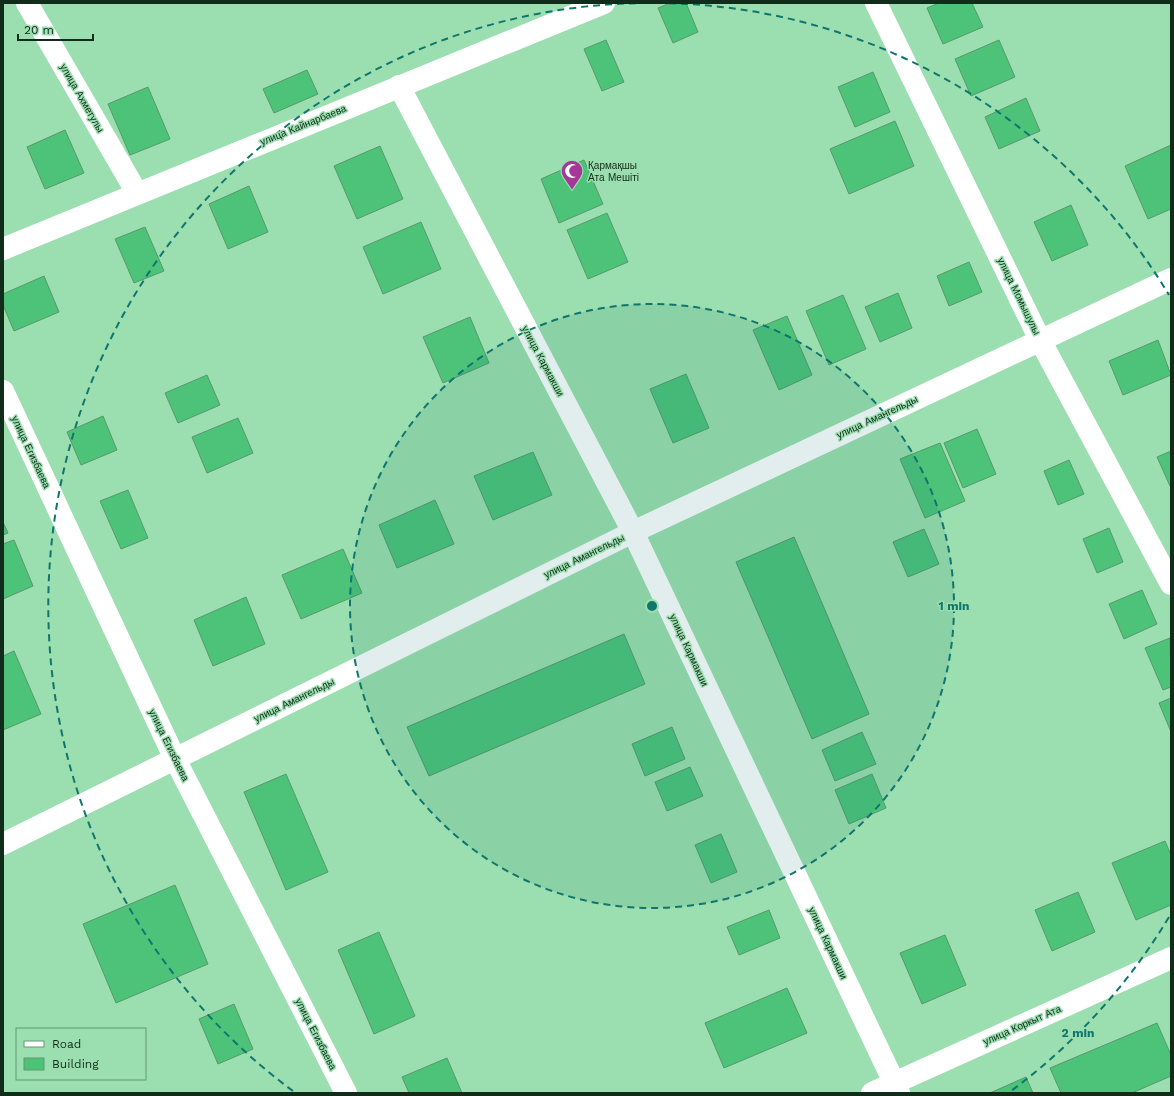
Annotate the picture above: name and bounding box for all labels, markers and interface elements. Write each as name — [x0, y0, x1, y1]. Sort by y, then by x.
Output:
scale bar — [18, 16, 93, 42]
text: 20 m — [24, 23, 54, 37]
street label: улица Ахметулы — [58, 62, 106, 134]
street label: улица Кайнарбаева — [258, 103, 348, 147]
mosque icon: Қармақшы Ата Мешіті — [559, 158, 585, 191]
place label: Қармақшы Ата Мешіті — [588, 160, 639, 183]
street label: улица Момышулы — [995, 255, 1043, 337]
street label: улица Кармакши — [520, 324, 566, 398]
street label: улица Амангельды — [835, 393, 919, 441]
street label: улица Егизбаева — [9, 414, 53, 490]
street label: улица Амангельды — [542, 532, 626, 580]
centre of rings — [645, 599, 659, 613]
text: 1 min — [939, 599, 969, 613]
street label: улица Кармакши — [667, 612, 711, 688]
street label: улица Амангельды — [252, 676, 336, 724]
street label: улица Егизбаева — [147, 707, 191, 783]
street label: улица Кармакши — [806, 905, 850, 981]
street label: улица Егизбаева — [293, 996, 339, 1072]
street label: улица Коркыт Ата — [981, 1003, 1063, 1047]
text: 2 min — [1062, 1026, 1094, 1040]
legend — [16, 1028, 146, 1080]
text: Road — [52, 1037, 81, 1051]
text: Building — [52, 1057, 99, 1071]

